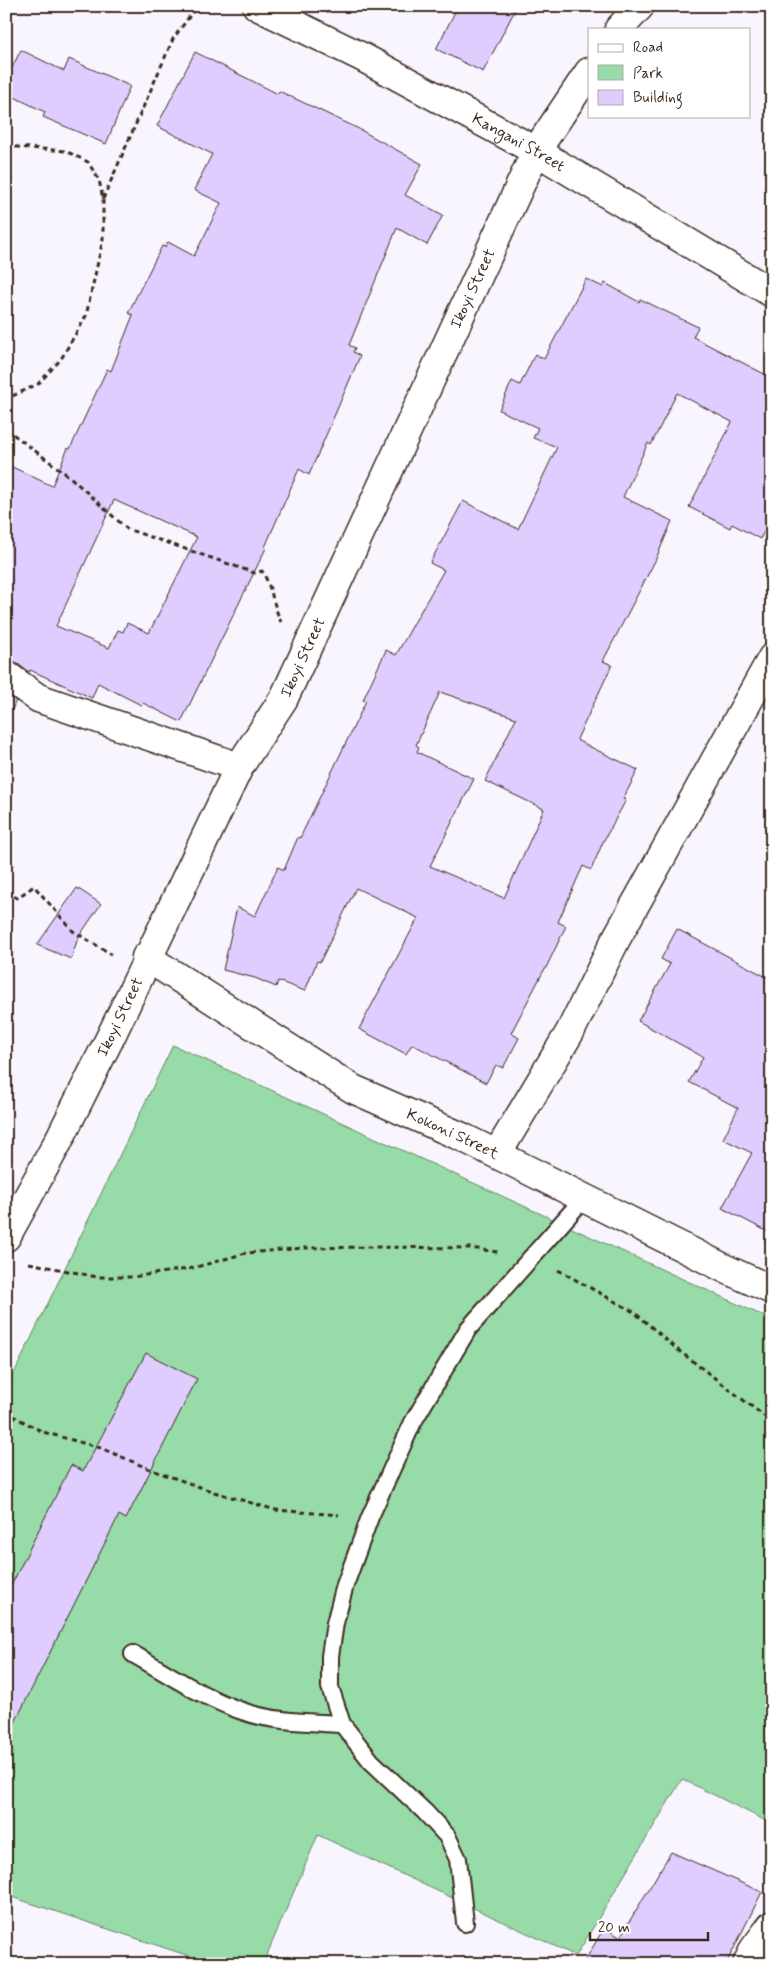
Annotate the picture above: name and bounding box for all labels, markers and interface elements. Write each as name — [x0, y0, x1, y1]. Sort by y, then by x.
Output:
legend — [588, 28, 750, 118]
text: Road — [633, 38, 663, 58]
text: Park — [633, 64, 663, 84]
text: Building — [633, 88, 683, 109]
street label: Kangani Street — [468, 108, 569, 177]
street label: Ikoyi Street — [445, 245, 500, 332]
street label: Ikoyi Street — [275, 614, 330, 700]
street label: Ikoyi Street — [92, 973, 148, 1060]
street label: Kokoni Street — [403, 1103, 503, 1165]
scale bar — [590, 1910, 708, 1942]
text: 20 m — [598, 1918, 630, 1938]

